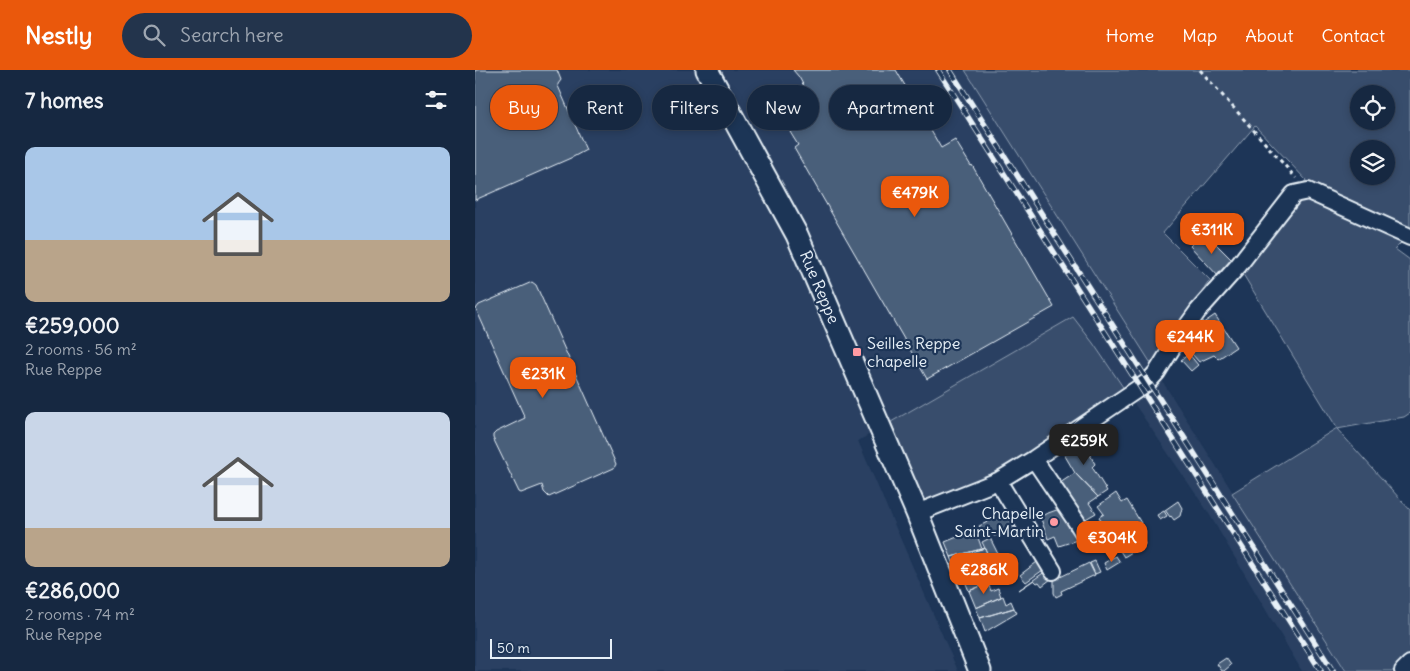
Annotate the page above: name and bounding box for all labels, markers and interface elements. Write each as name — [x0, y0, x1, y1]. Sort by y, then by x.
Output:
search box — [122, 13, 472, 58]
text: Nestly — [25, 20, 92, 50]
icon: search — [140, 21, 168, 49]
text: Search here — [180, 23, 283, 47]
text: Home — [1106, 24, 1154, 47]
text: Map — [1182, 24, 1217, 47]
text: About — [1245, 24, 1293, 47]
text: Contact — [1321, 24, 1385, 47]
chip: Buy — [490, 85, 558, 130]
chip: Rent — [568, 85, 642, 130]
chip: Filters — [652, 85, 737, 130]
chip: New — [747, 85, 819, 130]
chip: Apartment — [829, 85, 952, 130]
map controls — [1350, 85, 1395, 185]
button: locate — [1350, 85, 1395, 130]
icon: filters — [422, 86, 450, 114]
text: 7 homes — [25, 87, 104, 114]
button: layers — [1350, 140, 1395, 185]
pin: €479K — [880, 176, 950, 218]
icon: home — [193, 179, 283, 269]
text: €479K — [892, 182, 938, 202]
pin: €311K — [1177, 212, 1247, 255]
text: €311K — [1191, 219, 1233, 239]
street label: Rue Reppe — [796, 248, 844, 326]
text: €259,000 — [25, 312, 120, 339]
pin: €244K — [1155, 320, 1225, 362]
text: €244K — [1166, 326, 1214, 346]
place label: Seilles Reppe chapelle — [867, 333, 960, 371]
text: 2 rooms · 56 m² — [25, 339, 137, 359]
marker: Seilles Reppe chapelle — [851, 346, 863, 358]
pin: €231K — [508, 356, 578, 399]
text: Rue Reppe — [25, 359, 102, 379]
text: €231K — [521, 363, 565, 383]
pin: €259K — [1049, 424, 1119, 466]
text: €259K — [1060, 430, 1108, 450]
icon: home — [193, 444, 283, 534]
place label: Chapelle Saint-Martin — [955, 503, 1044, 541]
marker: Chapelle Saint-Martin — [1048, 516, 1060, 528]
pin: €304K — [1077, 520, 1147, 563]
text: €304K — [1087, 527, 1137, 547]
pin: €286K — [949, 552, 1019, 595]
text: €286K — [960, 559, 1008, 579]
text: €286,000 — [25, 577, 120, 604]
text: 2 rooms · 74 m² — [25, 604, 135, 624]
text: Rue Reppe — [25, 624, 102, 644]
scale bar — [490, 636, 613, 659]
text: 50 m — [497, 639, 530, 657]

